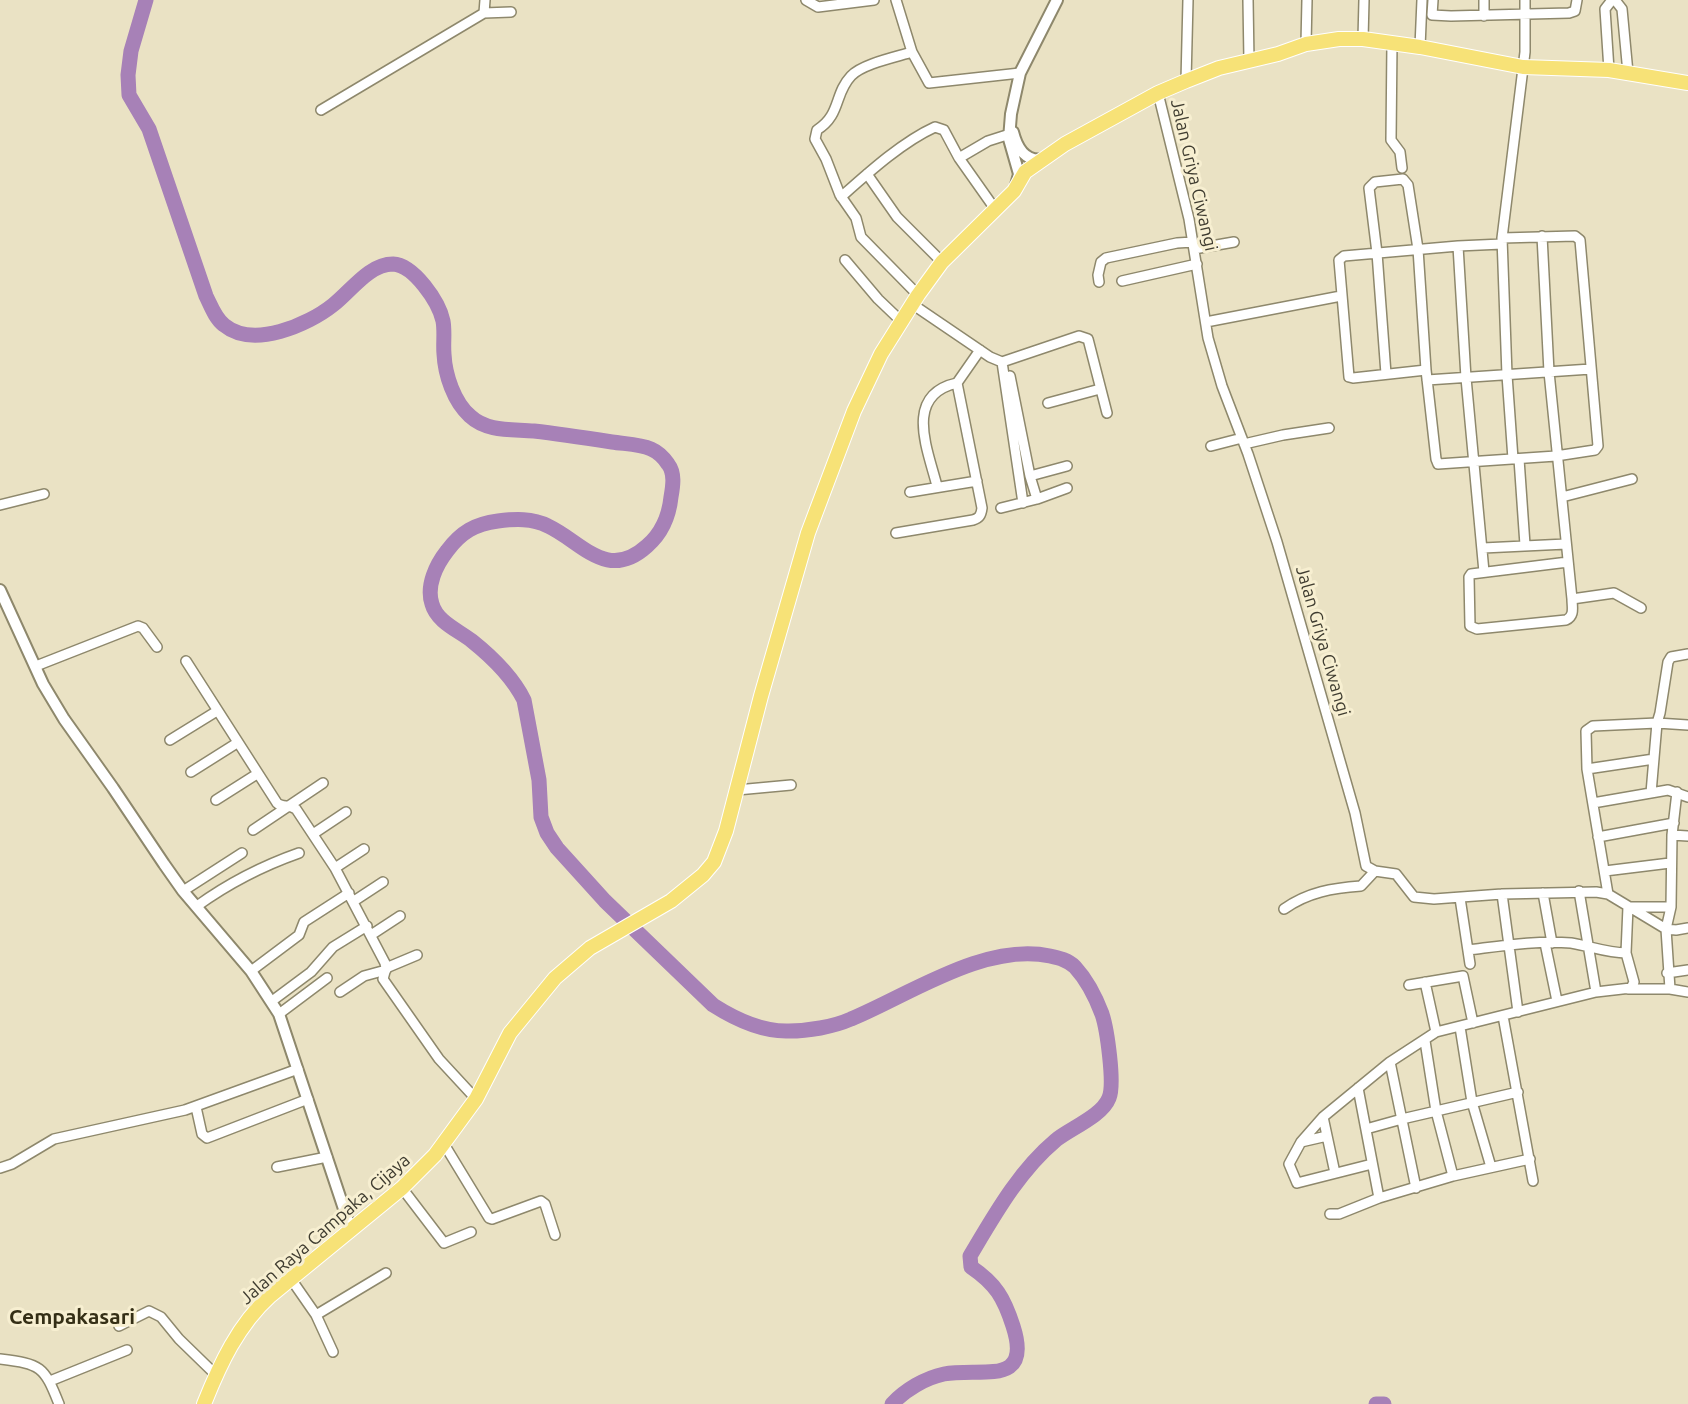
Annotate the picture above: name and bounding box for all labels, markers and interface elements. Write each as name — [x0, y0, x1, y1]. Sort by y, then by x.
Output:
street label: Jalan Griya Ciwangi — [1166, 97, 1222, 253]
street label: Jalan Griya Ciwangi — [1291, 563, 1355, 719]
street label: Jalan Raya Campaka, Cijaya — [236, 1149, 414, 1309]
district label: Cempakasari — [9, 1304, 135, 1330]

